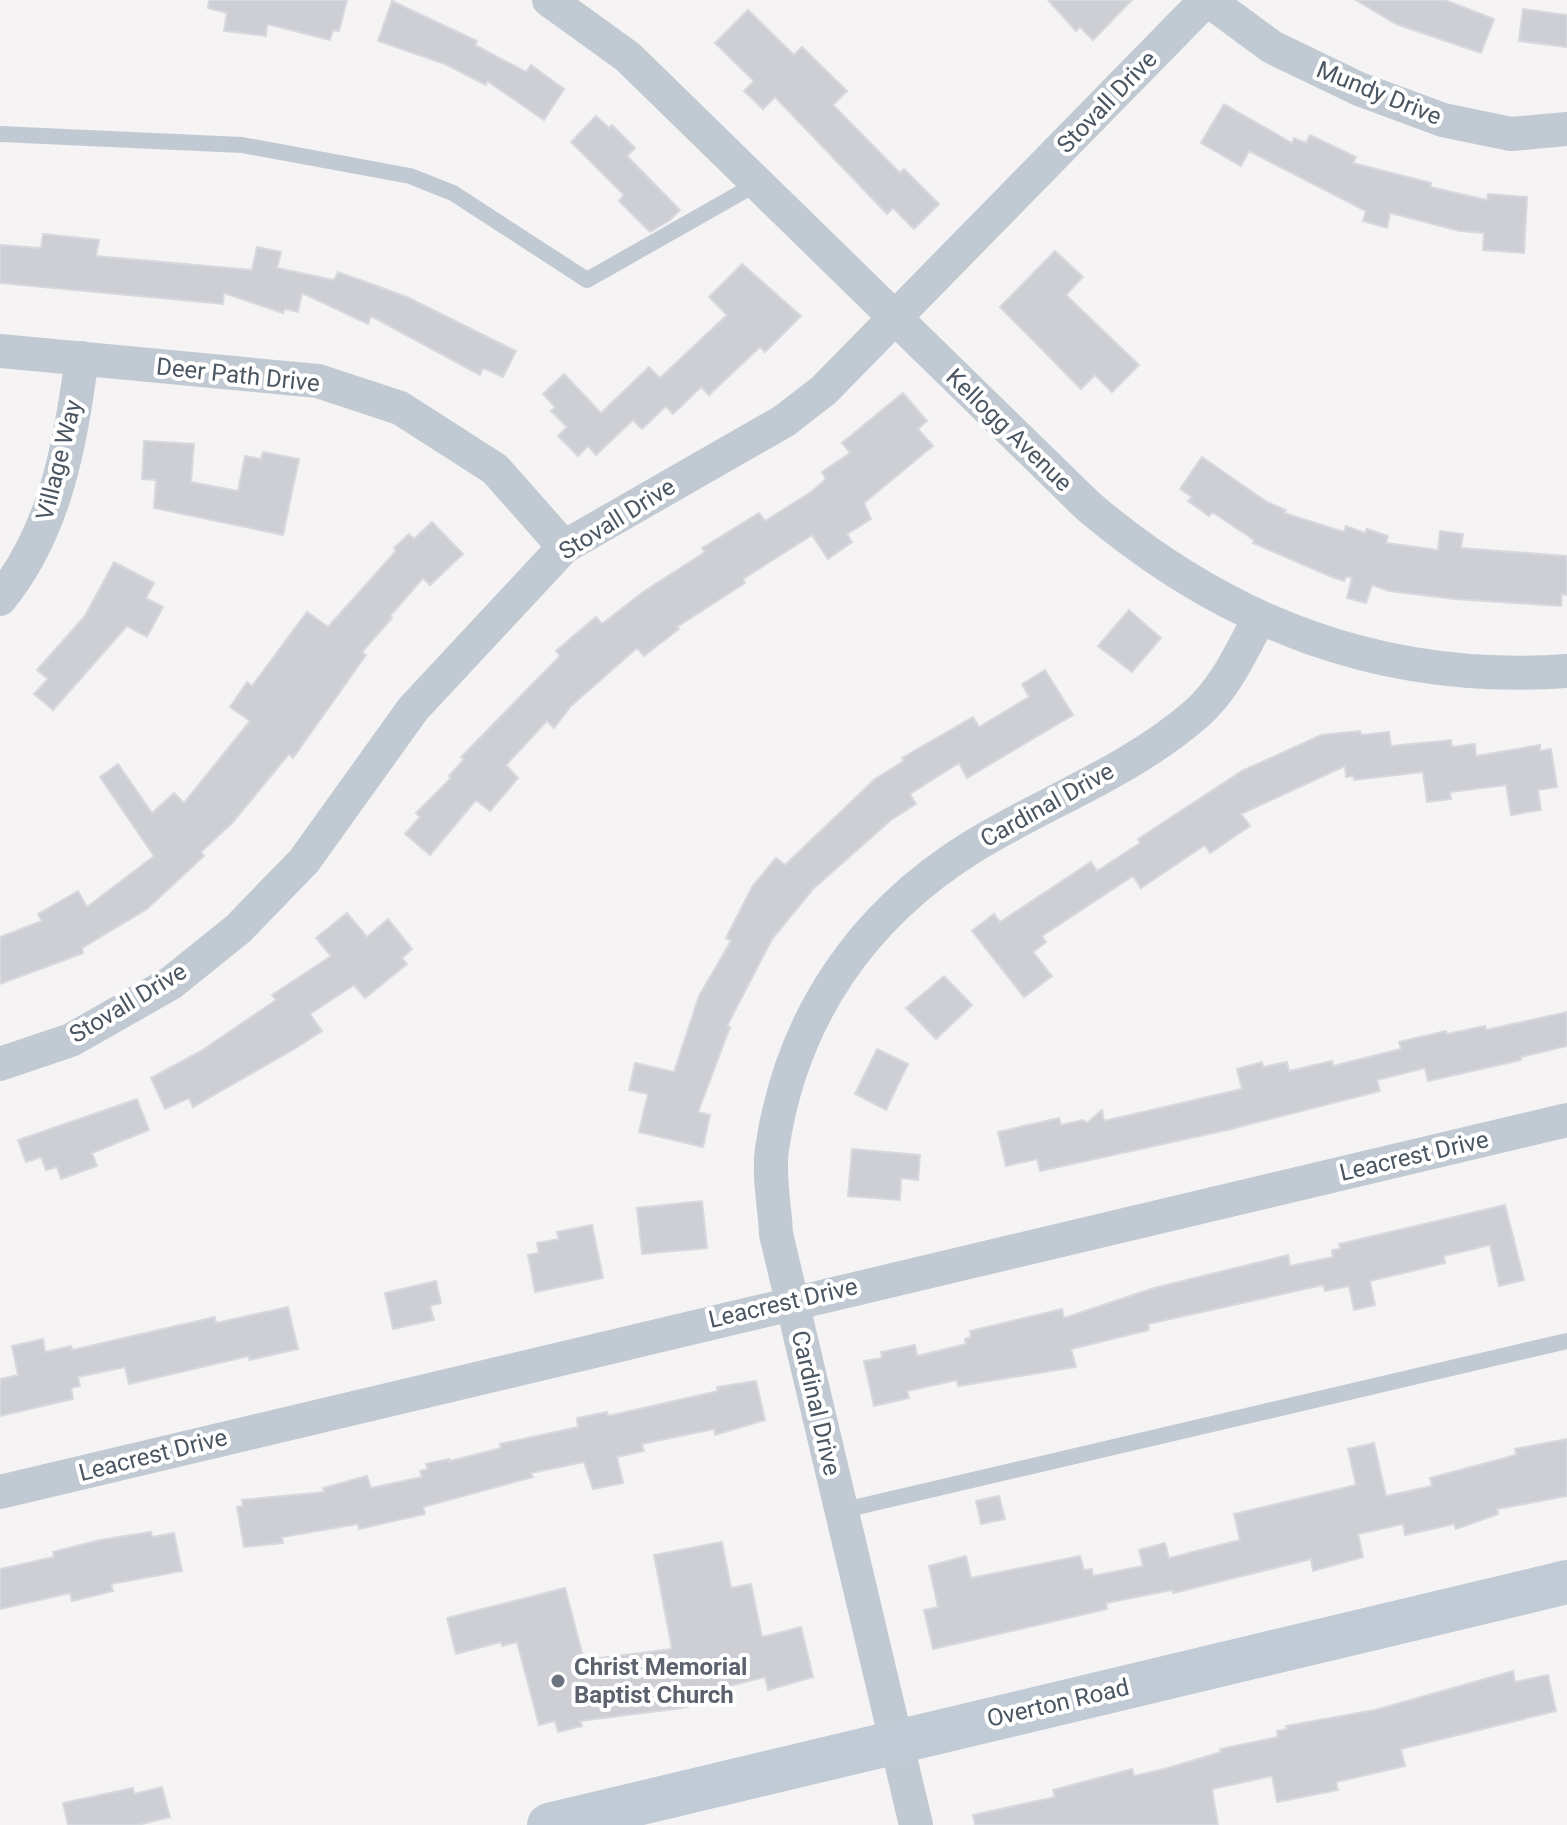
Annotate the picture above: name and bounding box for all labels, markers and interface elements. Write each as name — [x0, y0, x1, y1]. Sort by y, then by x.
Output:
street label: Stovall Drive — [1051, 45, 1163, 159]
street label: Mundy Drive — [1312, 55, 1446, 131]
street label: Deer Path Drive — [155, 352, 321, 398]
street label: Kellogg Avenue — [940, 363, 1078, 497]
street label: Village Way — [31, 396, 88, 523]
street label: Stovall Drive — [554, 472, 680, 566]
street label: Cardinal Drive — [975, 757, 1119, 853]
street label: Stovall Drive — [64, 957, 192, 1049]
street label: Leacrest Drive — [1337, 1125, 1491, 1187]
street label: Leacrest Drive — [706, 1272, 860, 1334]
street label: Cardinal Drive — [786, 1328, 846, 1478]
street label: Leacrest Drive — [76, 1423, 230, 1487]
place label: Christ Memorial Baptist Church — [574, 1653, 747, 1709]
marker: Christ Memorial Baptist Church — [549, 1672, 567, 1690]
street label: Overton Road — [984, 1673, 1132, 1733]

